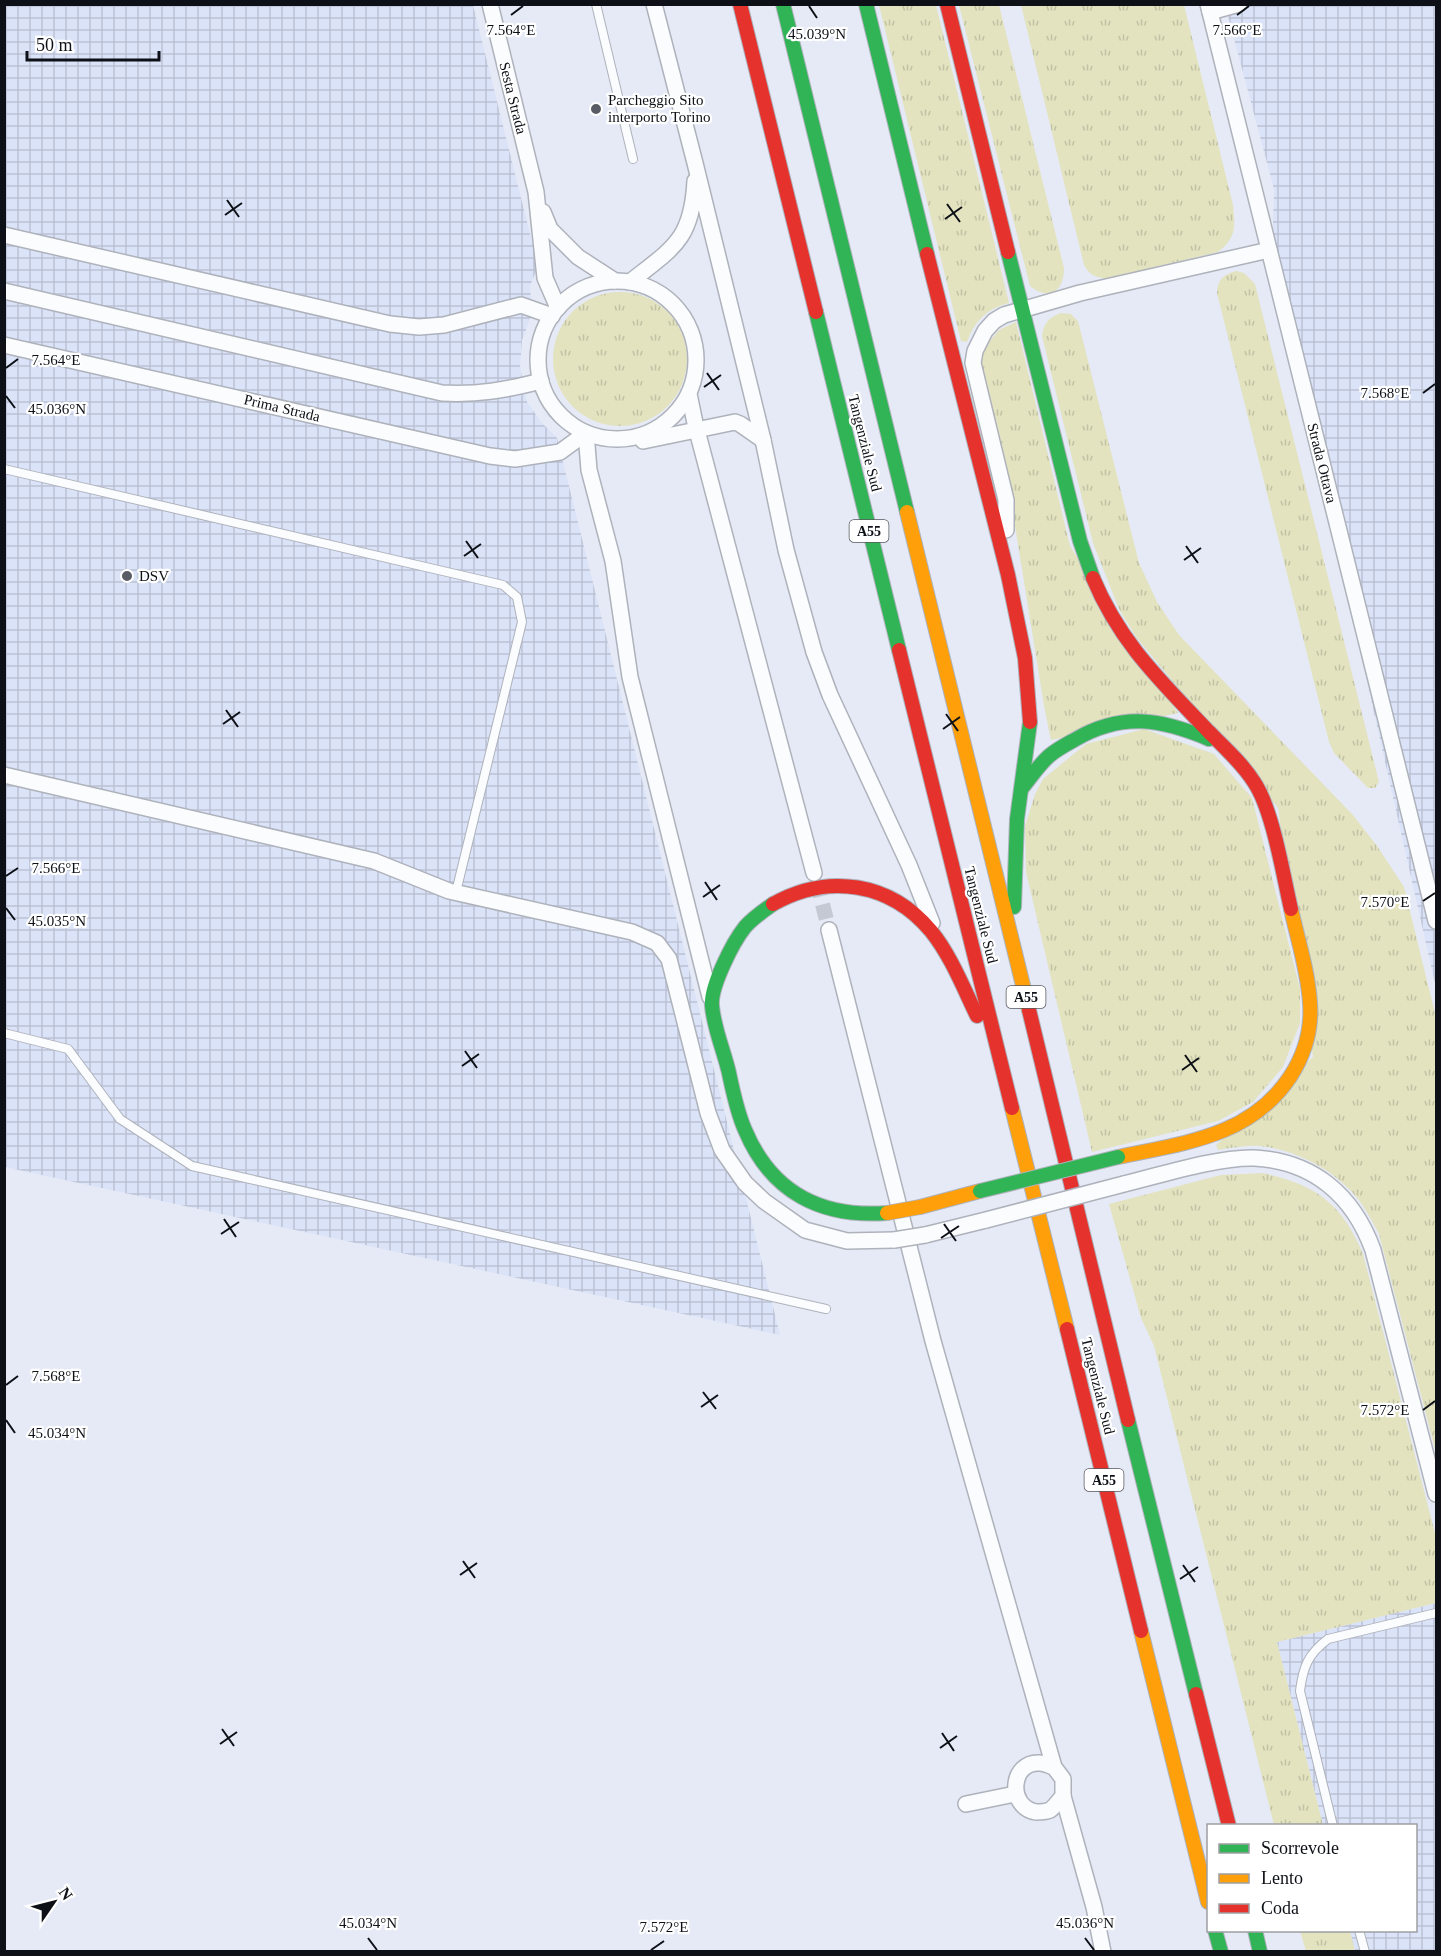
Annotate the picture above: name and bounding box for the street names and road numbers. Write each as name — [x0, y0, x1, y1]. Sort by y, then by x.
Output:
street label: Sesta Strada — [496, 60, 530, 136]
street label: Prima Strada — [242, 391, 322, 425]
street label: Tangenziale Sud — [845, 393, 885, 494]
street label: Strada Ottava — [1304, 421, 1340, 505]
road number: A55 — [850, 520, 888, 542]
street label: Tangenziale Sud — [961, 865, 1001, 966]
road number: A55 — [1006, 986, 1046, 1008]
street label: Tangenziale Sud — [1078, 1336, 1118, 1437]
road number: A55 — [1084, 1469, 1124, 1491]

